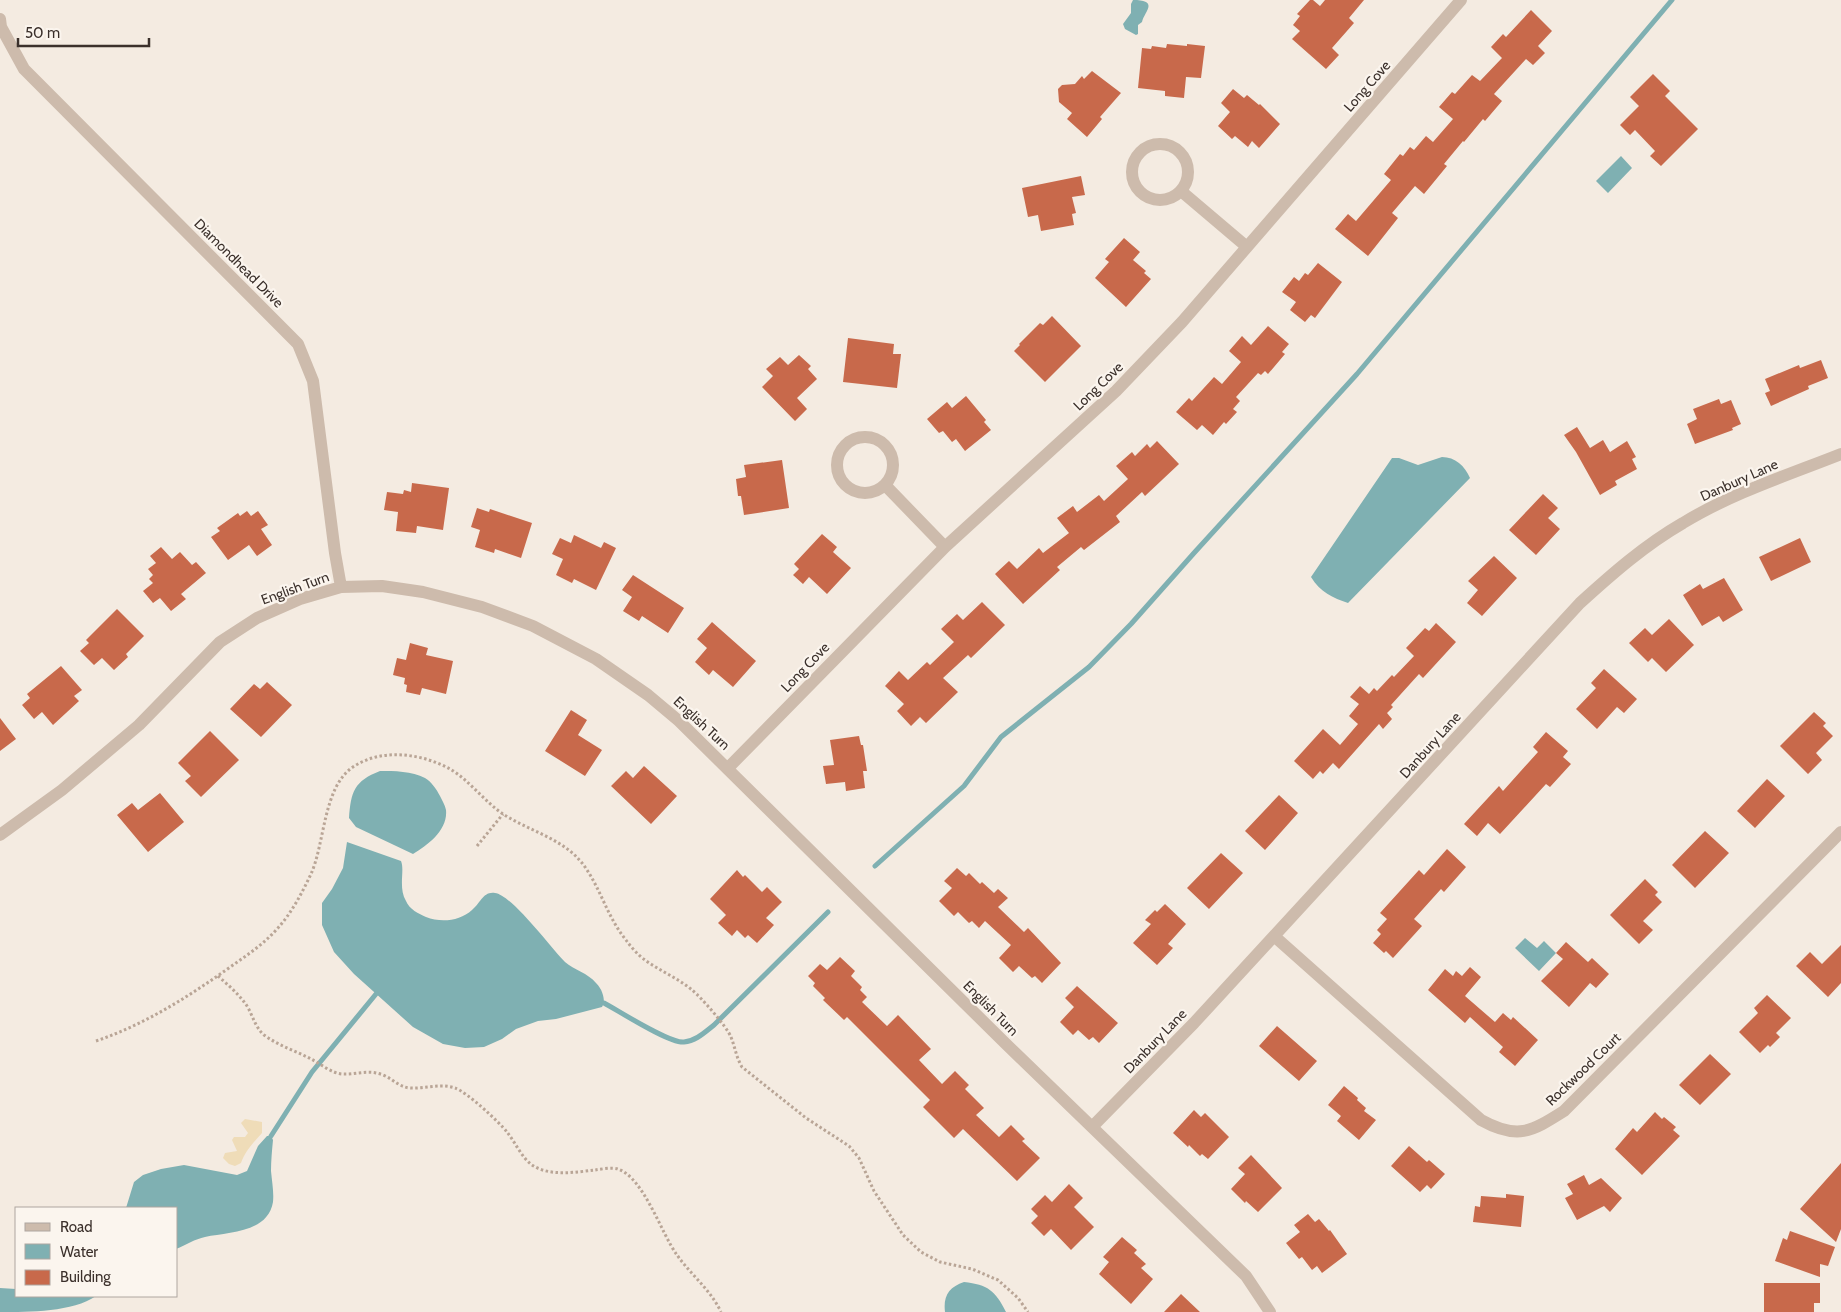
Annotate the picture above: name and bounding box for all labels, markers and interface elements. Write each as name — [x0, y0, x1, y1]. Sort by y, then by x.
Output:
scale bar — [18, 15, 149, 47]
text: 50 m — [25, 24, 60, 42]
street label: Long Cove — [1340, 57, 1394, 115]
street label: Diamondhead Drive — [191, 215, 287, 311]
street label: Long Cove — [1069, 358, 1127, 414]
street label: Danbury Lane — [1697, 455, 1781, 505]
street label: English Turn — [259, 567, 332, 609]
street label: Long Cove — [777, 638, 833, 696]
street label: English Turn — [670, 692, 734, 754]
street label: Danbury Lane — [1396, 708, 1464, 782]
street label: English Turn — [960, 977, 1023, 1040]
street label: Danbury Lane — [1120, 1005, 1190, 1077]
street label: Rockwood Court — [1542, 1028, 1625, 1109]
legend — [15, 1207, 178, 1297]
text: Road — [60, 1218, 93, 1236]
text: Water — [60, 1243, 98, 1261]
text: Building — [60, 1268, 111, 1286]

